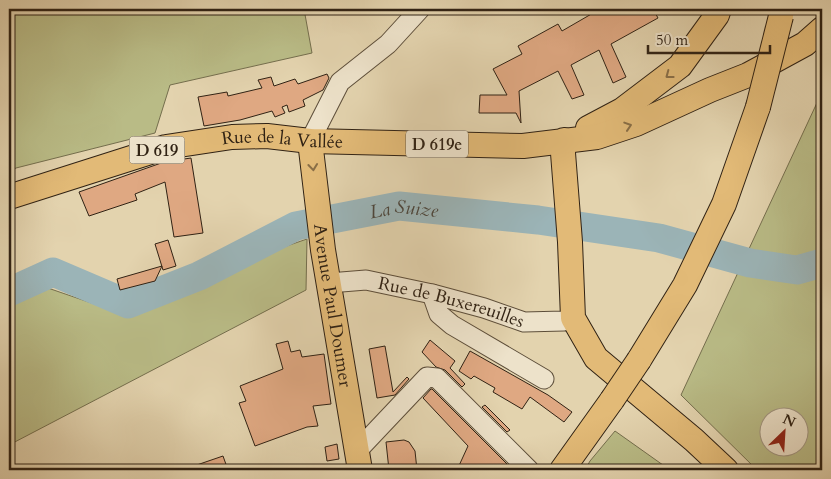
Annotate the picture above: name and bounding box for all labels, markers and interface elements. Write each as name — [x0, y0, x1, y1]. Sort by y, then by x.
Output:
scale bar — [648, 22, 771, 54]
text: 50 m — [656, 30, 688, 50]
one-way arrow — [666, 69, 675, 77]
one-way arrow — [624, 122, 632, 132]
street label: Rue de la Vallée — [220, 124, 343, 155]
road number: D 619e — [406, 130, 468, 158]
road number: D 619 — [130, 136, 184, 164]
one-way arrow — [307, 163, 318, 171]
water label: La Suize — [367, 194, 440, 225]
street label: Avenue Paul Doumer — [307, 222, 358, 390]
street label: Rue de Buxereuilles — [376, 271, 527, 334]
north arrow — [758, 406, 808, 456]
text: N — [780, 409, 799, 432]

